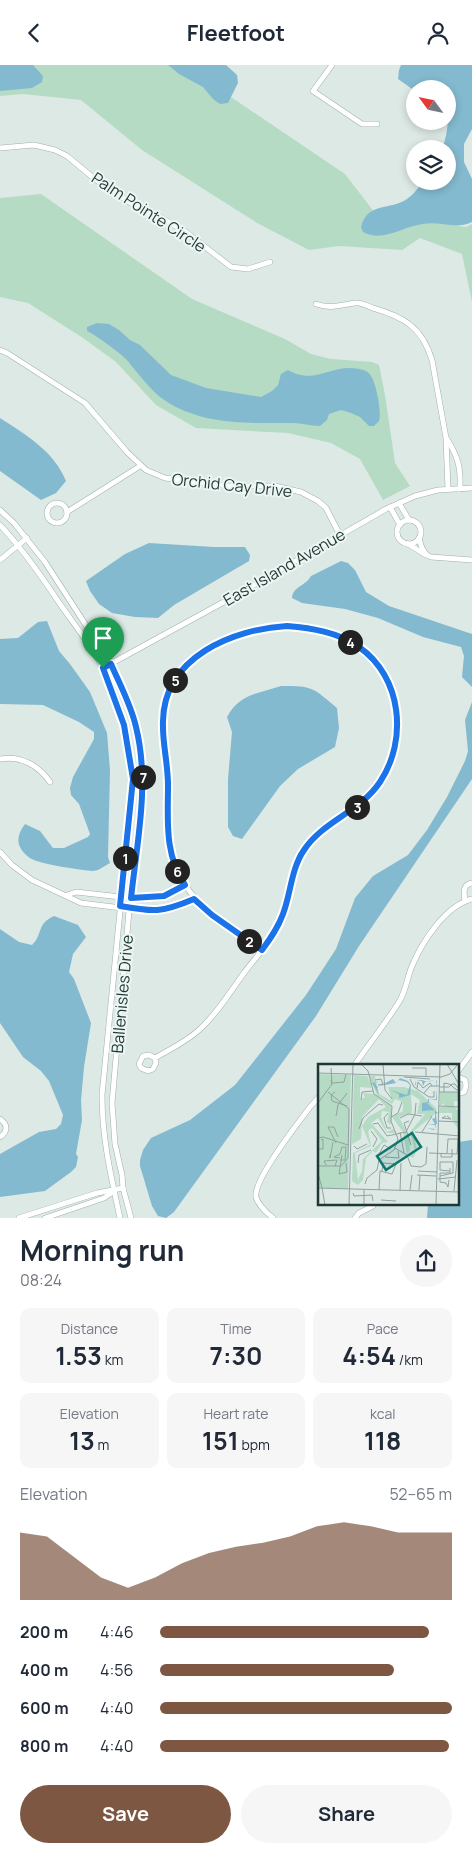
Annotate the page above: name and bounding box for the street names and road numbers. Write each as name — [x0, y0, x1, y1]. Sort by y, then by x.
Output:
street label: Palm Pointe Circle — [88, 167, 210, 257]
street label: Orchid Cay Drive — [171, 468, 293, 502]
street label: East Island Avenue — [219, 523, 349, 611]
street label: Ballenisles Drive — [106, 934, 138, 1054]

